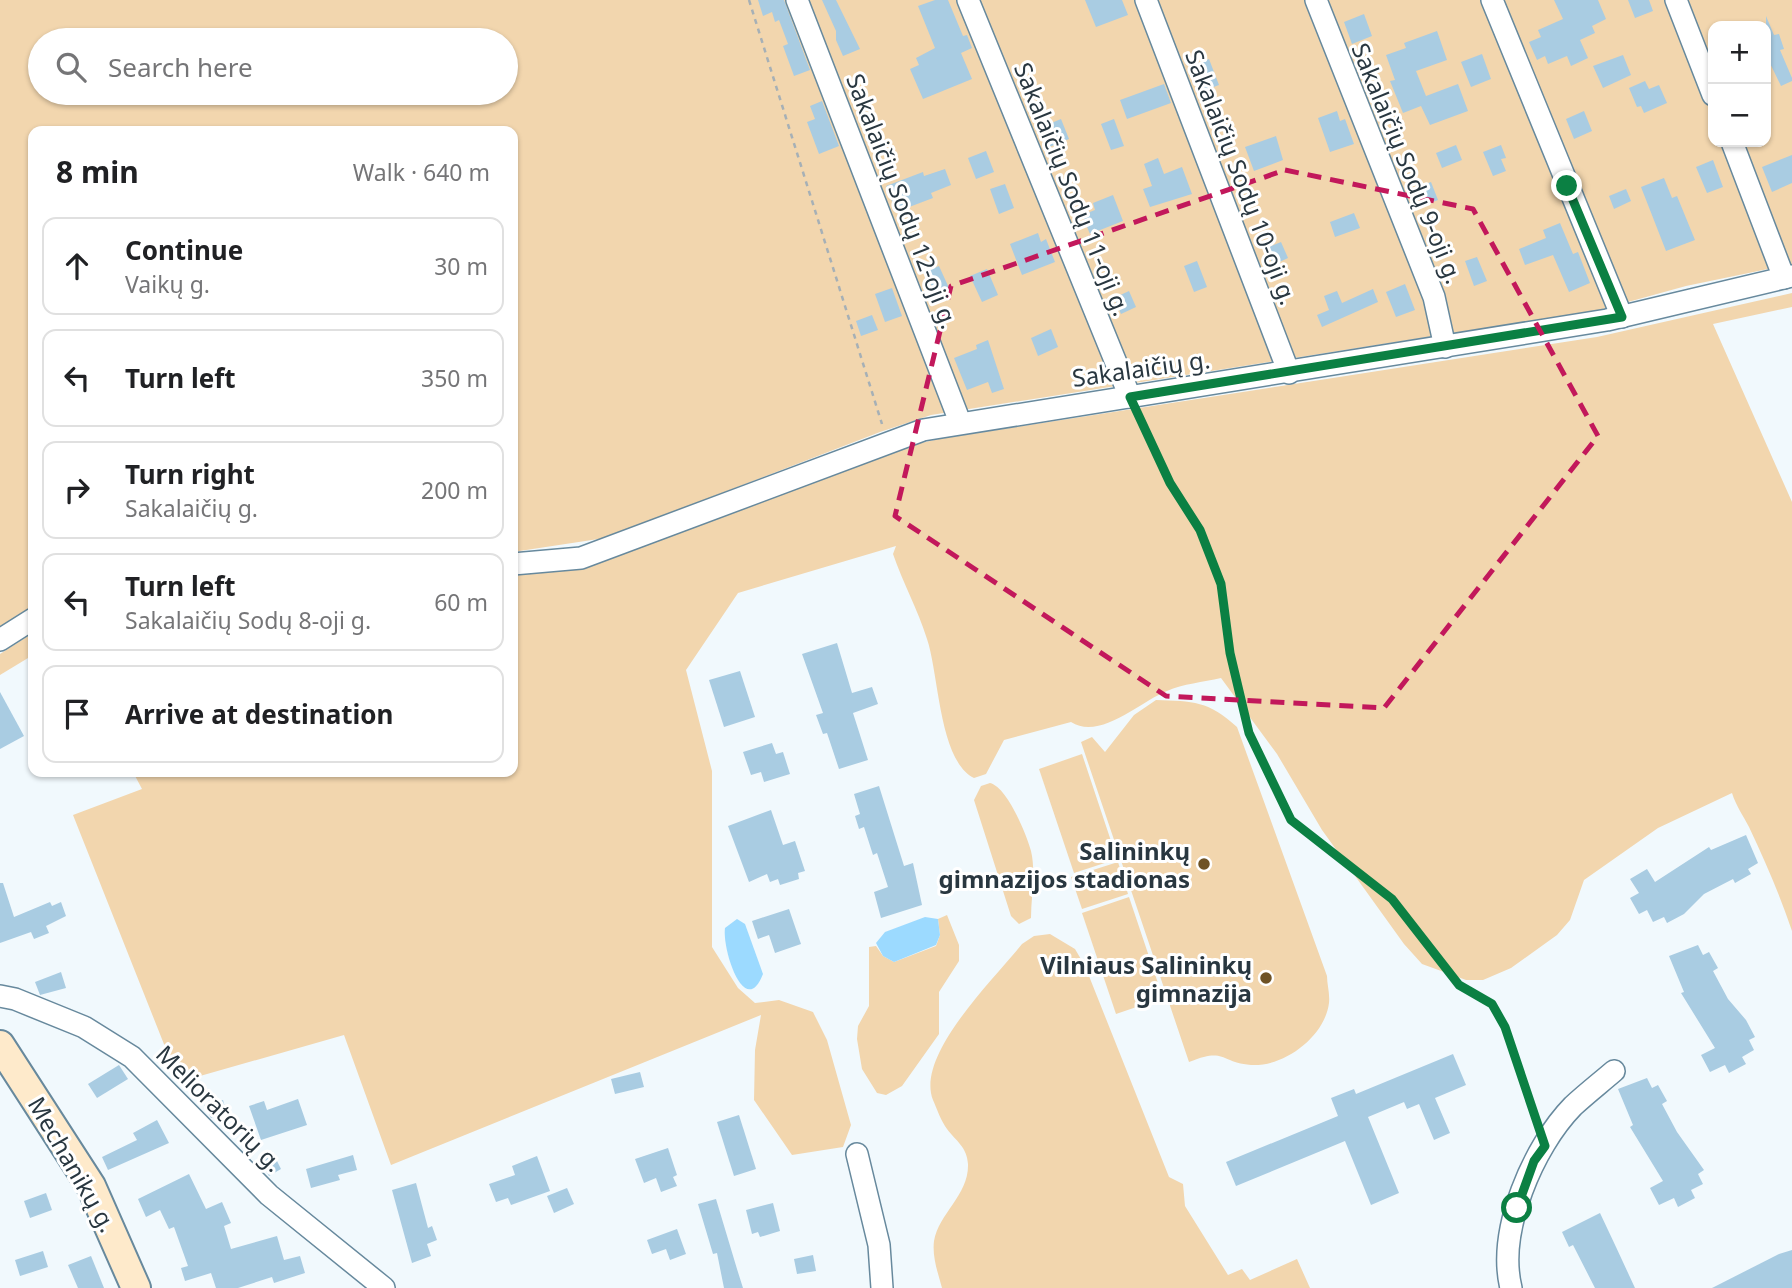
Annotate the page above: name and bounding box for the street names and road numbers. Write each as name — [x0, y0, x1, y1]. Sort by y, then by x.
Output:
street label: Sakalaičių Sodų 9-oji g. — [1345, 38, 1471, 288]
street label: Sakalaičių Sodų 10-oji g. — [1178, 45, 1306, 309]
street label: Sakalaičių Sodų 11-oji g. — [1007, 57, 1139, 321]
street label: Sakalaičių Sodų 12-oji g. — [839, 69, 967, 333]
street label: Sakalaičių g. — [1070, 342, 1212, 394]
street label: Melioratorių g. — [149, 1037, 291, 1179]
street label: Mechanikų g. — [21, 1090, 125, 1238]

